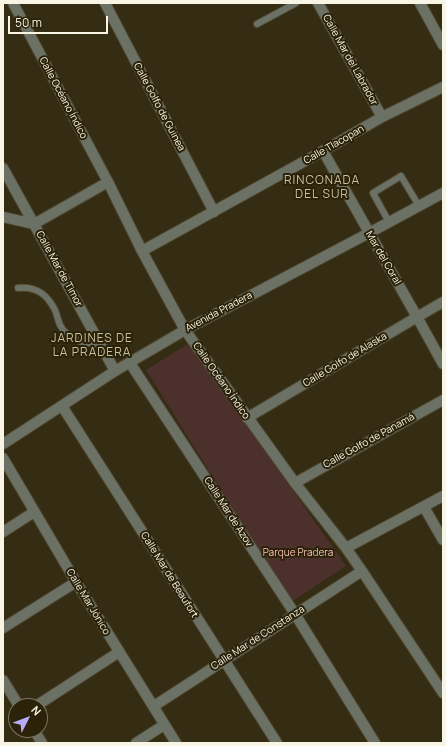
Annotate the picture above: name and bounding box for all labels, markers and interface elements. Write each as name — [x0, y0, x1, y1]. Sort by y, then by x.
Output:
scale bar — [10, 8, 110, 34]
street label: Calle Mar del Labrador — [320, 13, 380, 107]
text: 50 m — [15, 14, 42, 31]
street label: Calle Océano Índico — [36, 55, 90, 141]
street label: Calle Golfo de Guinea — [131, 61, 187, 153]
street label: Calle Tlacopan — [302, 123, 366, 167]
district label: RINCONADA DEL SUR — [284, 174, 360, 202]
street label: Calle Mar de Timor — [33, 229, 85, 309]
street label: Mar del Coral — [363, 229, 403, 287]
street label: Avenida Pradera — [184, 289, 254, 335]
street label: Calle Golfo de Alaska — [301, 330, 389, 390]
district label: JARDINES DE LA PRADERA — [51, 332, 133, 360]
street label: Calle Océano Índico — [190, 340, 252, 422]
street label: Calle Golfo de Panamá — [321, 411, 417, 471]
street label: Calle Mar de Azov — [201, 475, 255, 549]
street label: Calle Mar de Beaufort — [138, 530, 200, 620]
park label: Parque Pradera — [263, 547, 333, 559]
street label: Calle Mar Jónico — [64, 567, 112, 637]
street label: Calle Mar de Constanza — [209, 603, 307, 673]
north arrow — [8, 698, 48, 738]
text: N — [28, 702, 45, 718]

